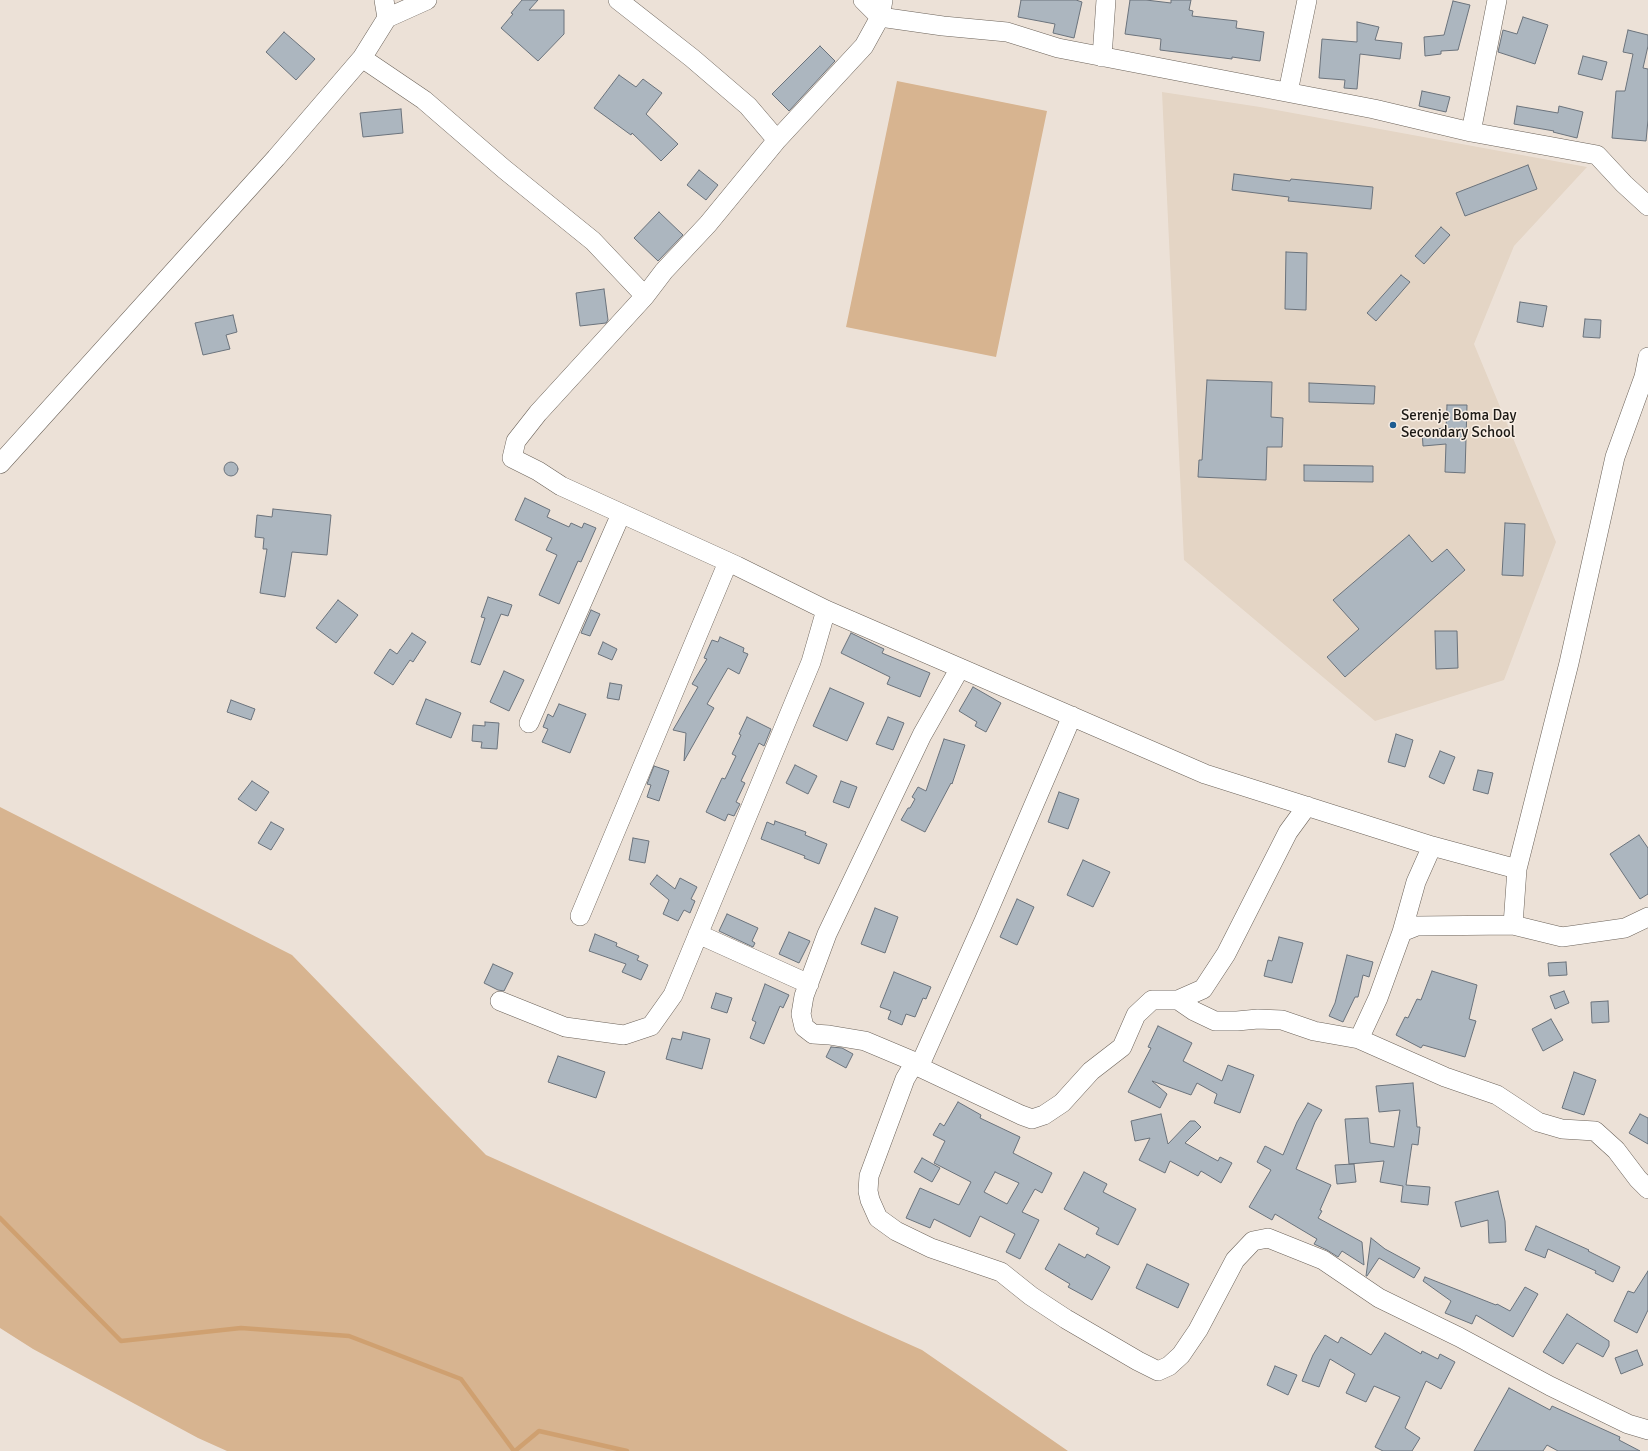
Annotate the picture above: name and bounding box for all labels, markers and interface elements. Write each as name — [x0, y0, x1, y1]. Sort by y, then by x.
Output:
place label: Serenje Boma Day Secondary School — [1401, 407, 1516, 442]
marker: Serenje Boma Day Secondary School — [1388, 420, 1398, 430]

